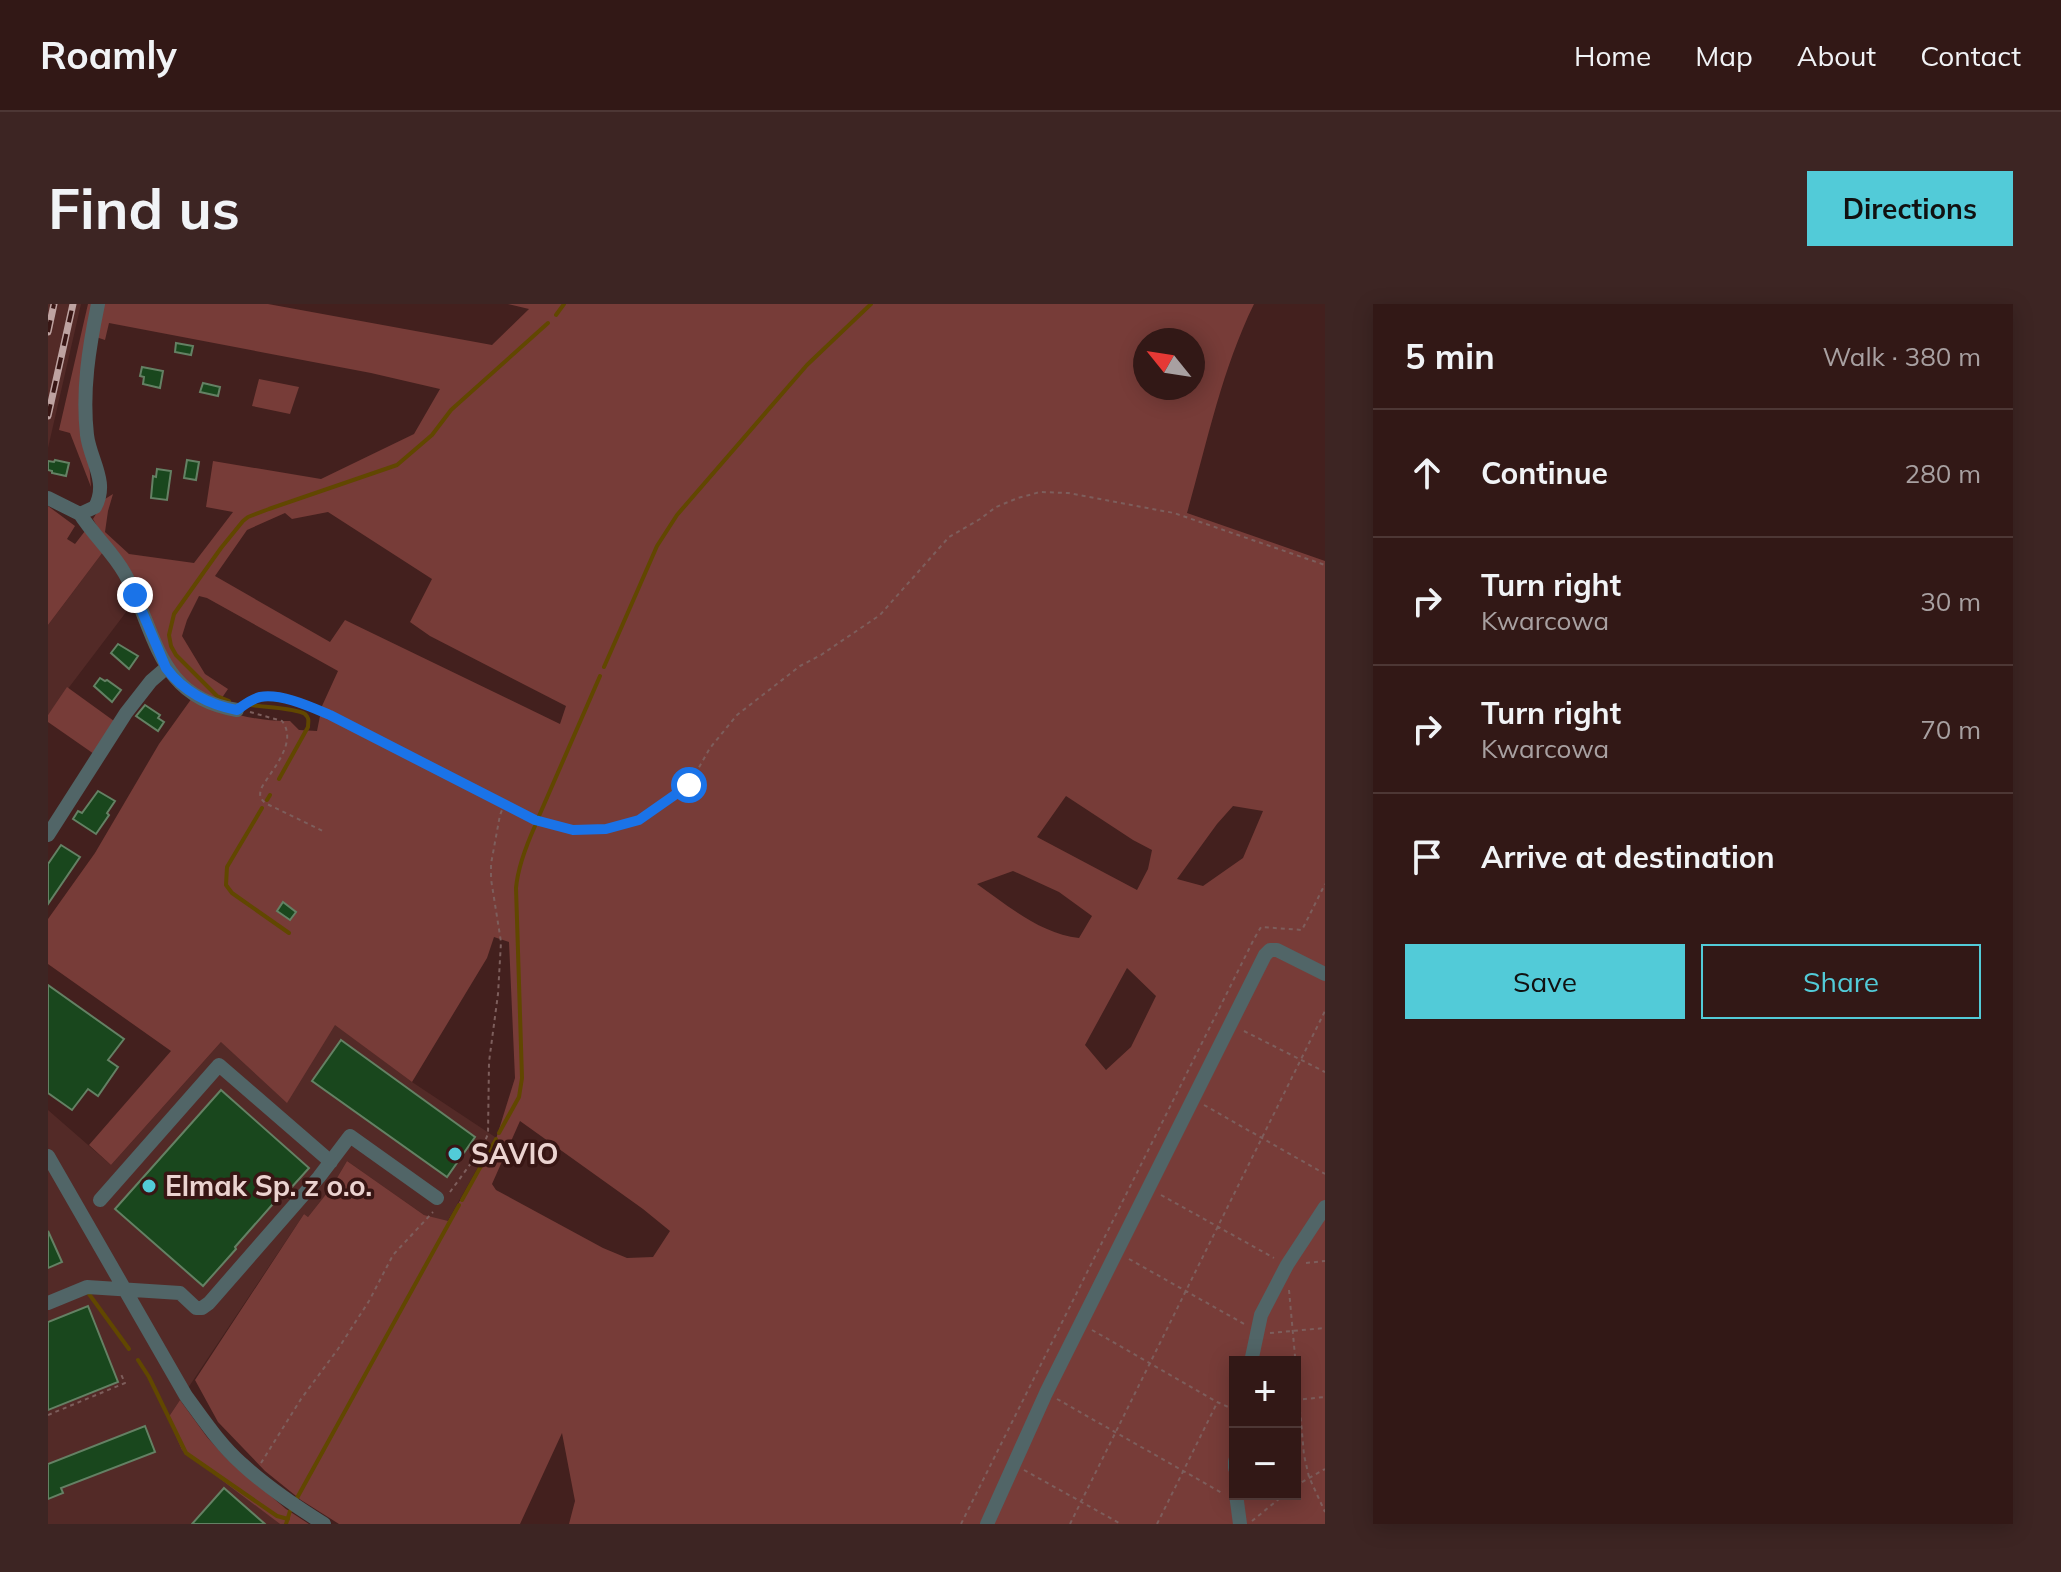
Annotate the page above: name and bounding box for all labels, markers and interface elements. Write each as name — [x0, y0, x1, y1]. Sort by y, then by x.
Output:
text: Roamly — [40, 31, 177, 79]
text: Home — [1574, 38, 1651, 73]
text: Map — [1695, 38, 1753, 73]
text: About — [1797, 38, 1876, 73]
text: Contact — [1920, 38, 2021, 73]
button: Directions — [1807, 171, 2013, 246]
text: Find us — [48, 173, 240, 243]
north arrow — [1133, 328, 1205, 400]
text: 5 min — [1405, 335, 1495, 378]
text: Walk · 380 m — [1822, 340, 1981, 373]
icon: ahead — [1405, 451, 1449, 495]
text: Continue — [1481, 454, 1608, 492]
text: 280 m — [1905, 457, 1981, 490]
text: Turn right — [1481, 566, 1621, 604]
route end — [117, 577, 153, 613]
icon: right — [1405, 579, 1449, 623]
text: 30 m — [1920, 585, 1981, 618]
text: Kwarcowa — [1481, 604, 1609, 637]
text: Turn right — [1481, 694, 1621, 732]
icon: right — [1405, 707, 1449, 751]
text: 70 m — [1920, 713, 1981, 746]
text: Kwarcowa — [1481, 732, 1609, 765]
route start — [671, 767, 707, 803]
icon: arrive — [1405, 835, 1449, 879]
text: Arrive at destination — [1481, 838, 1775, 876]
button: Save — [1405, 944, 1685, 1019]
button: Share — [1701, 944, 1981, 1019]
place label: SAVIO — [471, 1136, 558, 1171]
marker: SAVIO — [446, 1145, 464, 1163]
place label: Elmak Sp. z o.o. — [165, 1168, 372, 1203]
marker: Elmak Sp. z o.o. — [140, 1177, 158, 1195]
map controls — [1229, 1356, 1301, 1500]
button: + — [1229, 1356, 1301, 1428]
button: − — [1229, 1428, 1301, 1500]

